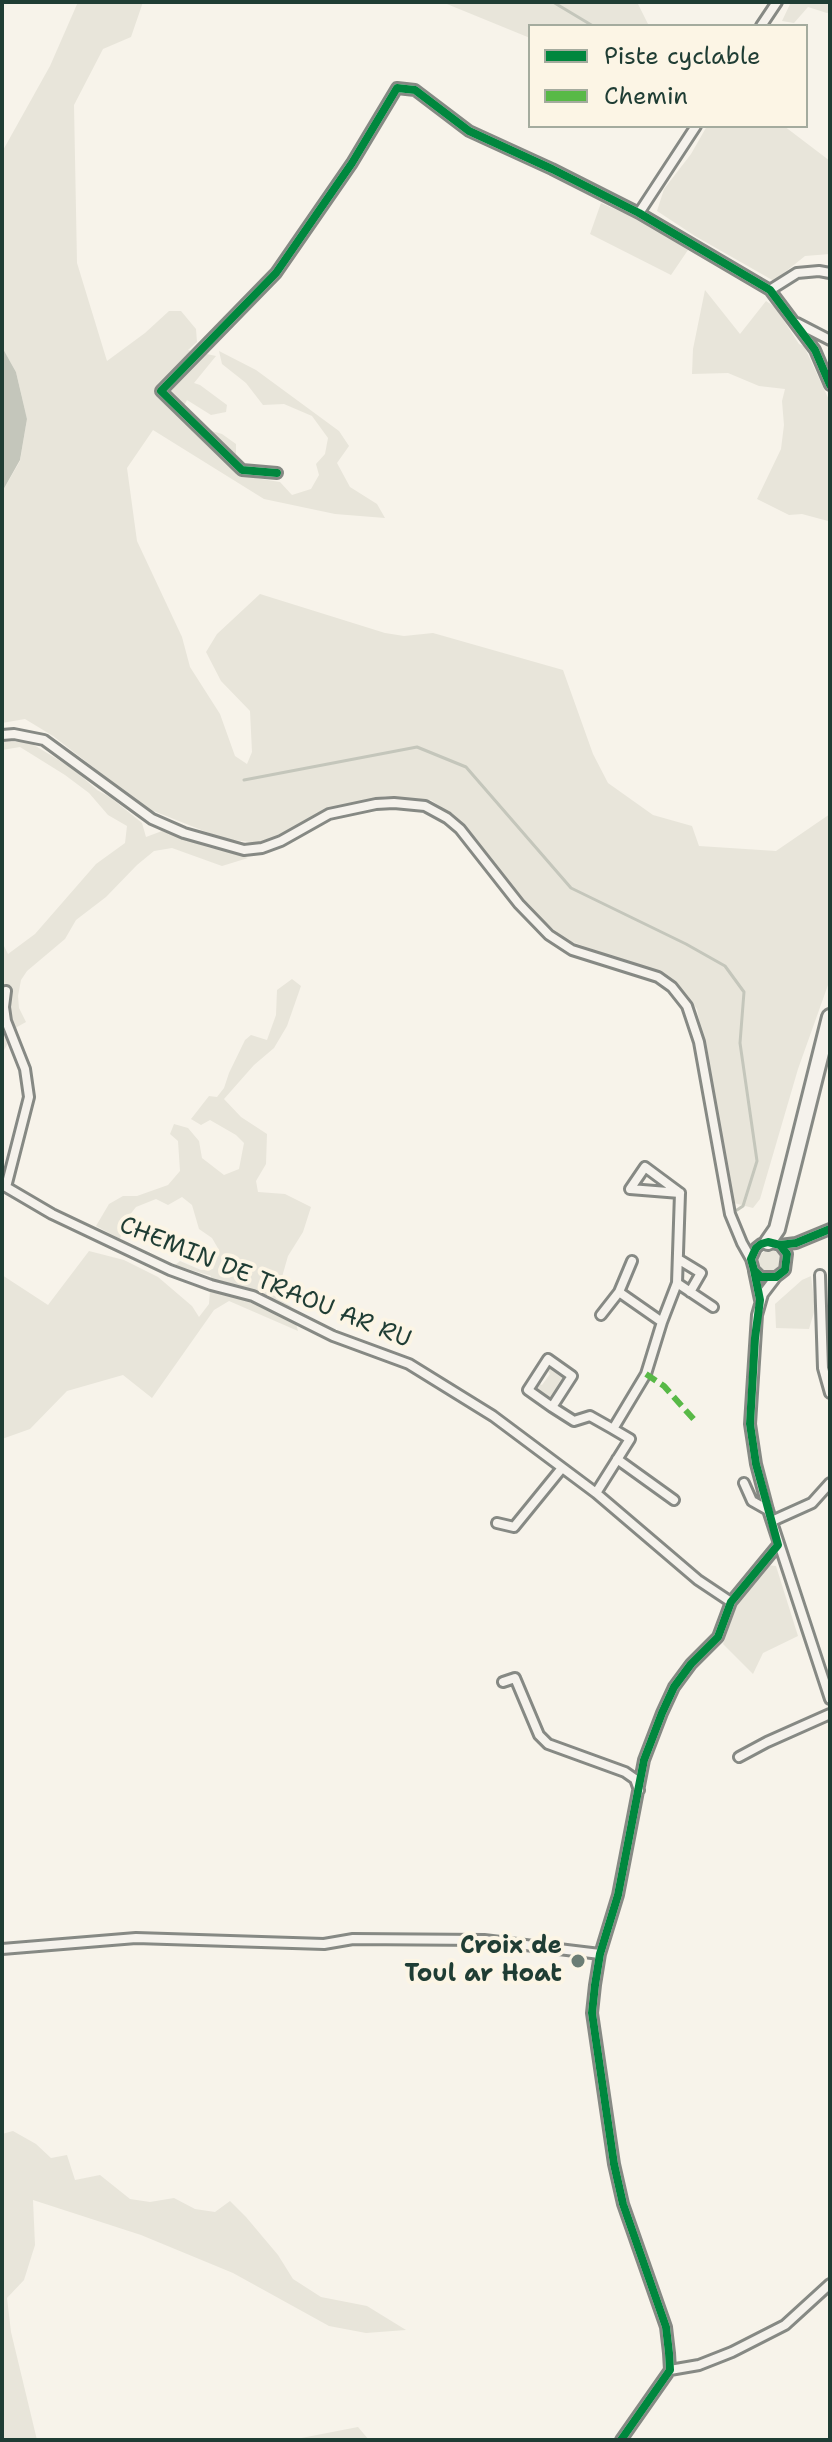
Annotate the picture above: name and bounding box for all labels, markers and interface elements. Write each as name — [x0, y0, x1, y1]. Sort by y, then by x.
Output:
legend — [528, 24, 808, 128]
text: Piste cyclable — [604, 40, 761, 72]
text: Chemin — [604, 80, 688, 112]
street label: CHEMIN DE TRAOU AR RU — [115, 1211, 415, 1355]
place label: Croix de Toul ar Hoat — [404, 1933, 562, 1989]
marker: Croix de Toul ar Hoat — [569, 1952, 587, 1970]

